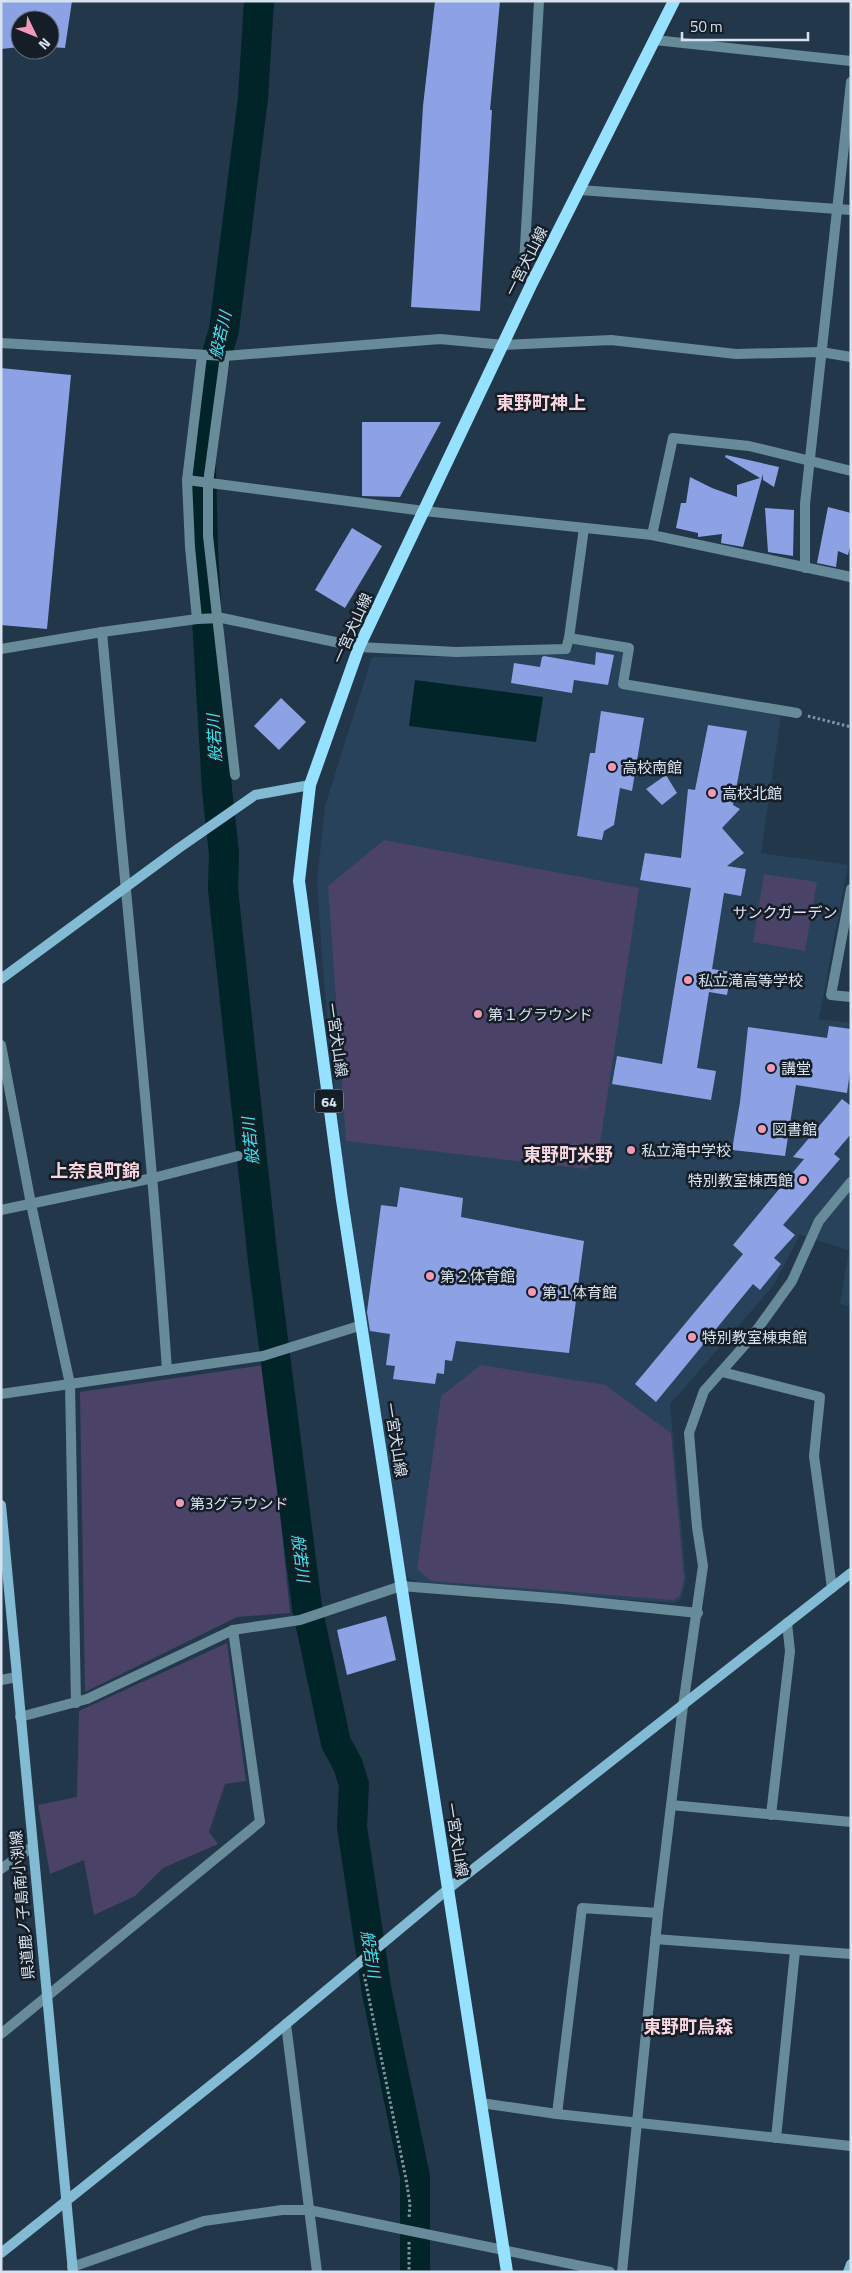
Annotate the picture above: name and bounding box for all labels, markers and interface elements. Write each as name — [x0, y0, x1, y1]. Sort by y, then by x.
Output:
north arrow — [10, 10, 60, 60]
scale bar — [682, 10, 808, 42]
text: 50 m — [690, 15, 723, 38]
text: N — [34, 33, 56, 55]
street label: 一宮犬山線 — [499, 222, 553, 300]
water label: 般若川 — [203, 307, 238, 361]
district label: 東野町神上 — [496, 389, 586, 416]
street label: 一宮犬山線 — [326, 589, 378, 667]
water label: 般若川 — [201, 711, 227, 763]
place label: 高校南館 — [622, 756, 682, 779]
marker: 高校南館 — [606, 761, 618, 773]
place label: 高校北館 — [722, 782, 782, 805]
marker: 高校北館 — [706, 787, 718, 799]
park label: サンクガーデン — [732, 901, 838, 924]
place label: 私立滝高等学校 — [698, 969, 803, 992]
marker: 私立滝高等学校 — [682, 974, 694, 986]
street label: 一宮犬山線 — [320, 1001, 354, 1079]
place label: 第１グラウンド — [488, 1003, 593, 1026]
marker: 第１グラウンド — [472, 1008, 484, 1020]
place label: 講堂 — [781, 1057, 811, 1080]
marker: 講堂 — [765, 1062, 777, 1074]
road number: 64 — [315, 1090, 343, 1112]
water label: 般若川 — [235, 1114, 264, 1166]
place label: 図書館 — [772, 1118, 817, 1141]
marker: 図書館 — [756, 1123, 768, 1135]
place label: 私立滝中学校 — [641, 1139, 731, 1162]
district label: 東野町米野 — [523, 1141, 613, 1168]
marker: 私立滝中学校 — [625, 1144, 637, 1156]
district label: 上奈良町錦 — [50, 1157, 140, 1184]
place label: 特別教室棟西館 — [688, 1169, 793, 1192]
marker: 特別教室棟西館 — [797, 1174, 809, 1186]
place label: 第２体育館 — [440, 1265, 515, 1288]
marker: 第２体育館 — [424, 1270, 436, 1282]
place label: 第１体育館 — [542, 1281, 617, 1304]
marker: 第１体育館 — [526, 1286, 538, 1298]
place label: 特別教室棟東館 — [702, 1326, 807, 1349]
marker: 特別教室棟東館 — [686, 1331, 698, 1343]
street label: 一宮犬山線 — [379, 1401, 413, 1479]
place label: 第3グラウンド — [190, 1492, 288, 1515]
marker: 第3グラウンド — [174, 1497, 186, 1509]
water label: 般若川 — [286, 1533, 316, 1585]
street label: 一宮犬山線 — [440, 1801, 474, 1879]
street label: 県道鹿ノ子島南小渕線 — [4, 1829, 40, 1981]
water label: 般若川 — [355, 1928, 387, 1982]
district label: 東野町烏森 — [643, 2013, 733, 2040]

